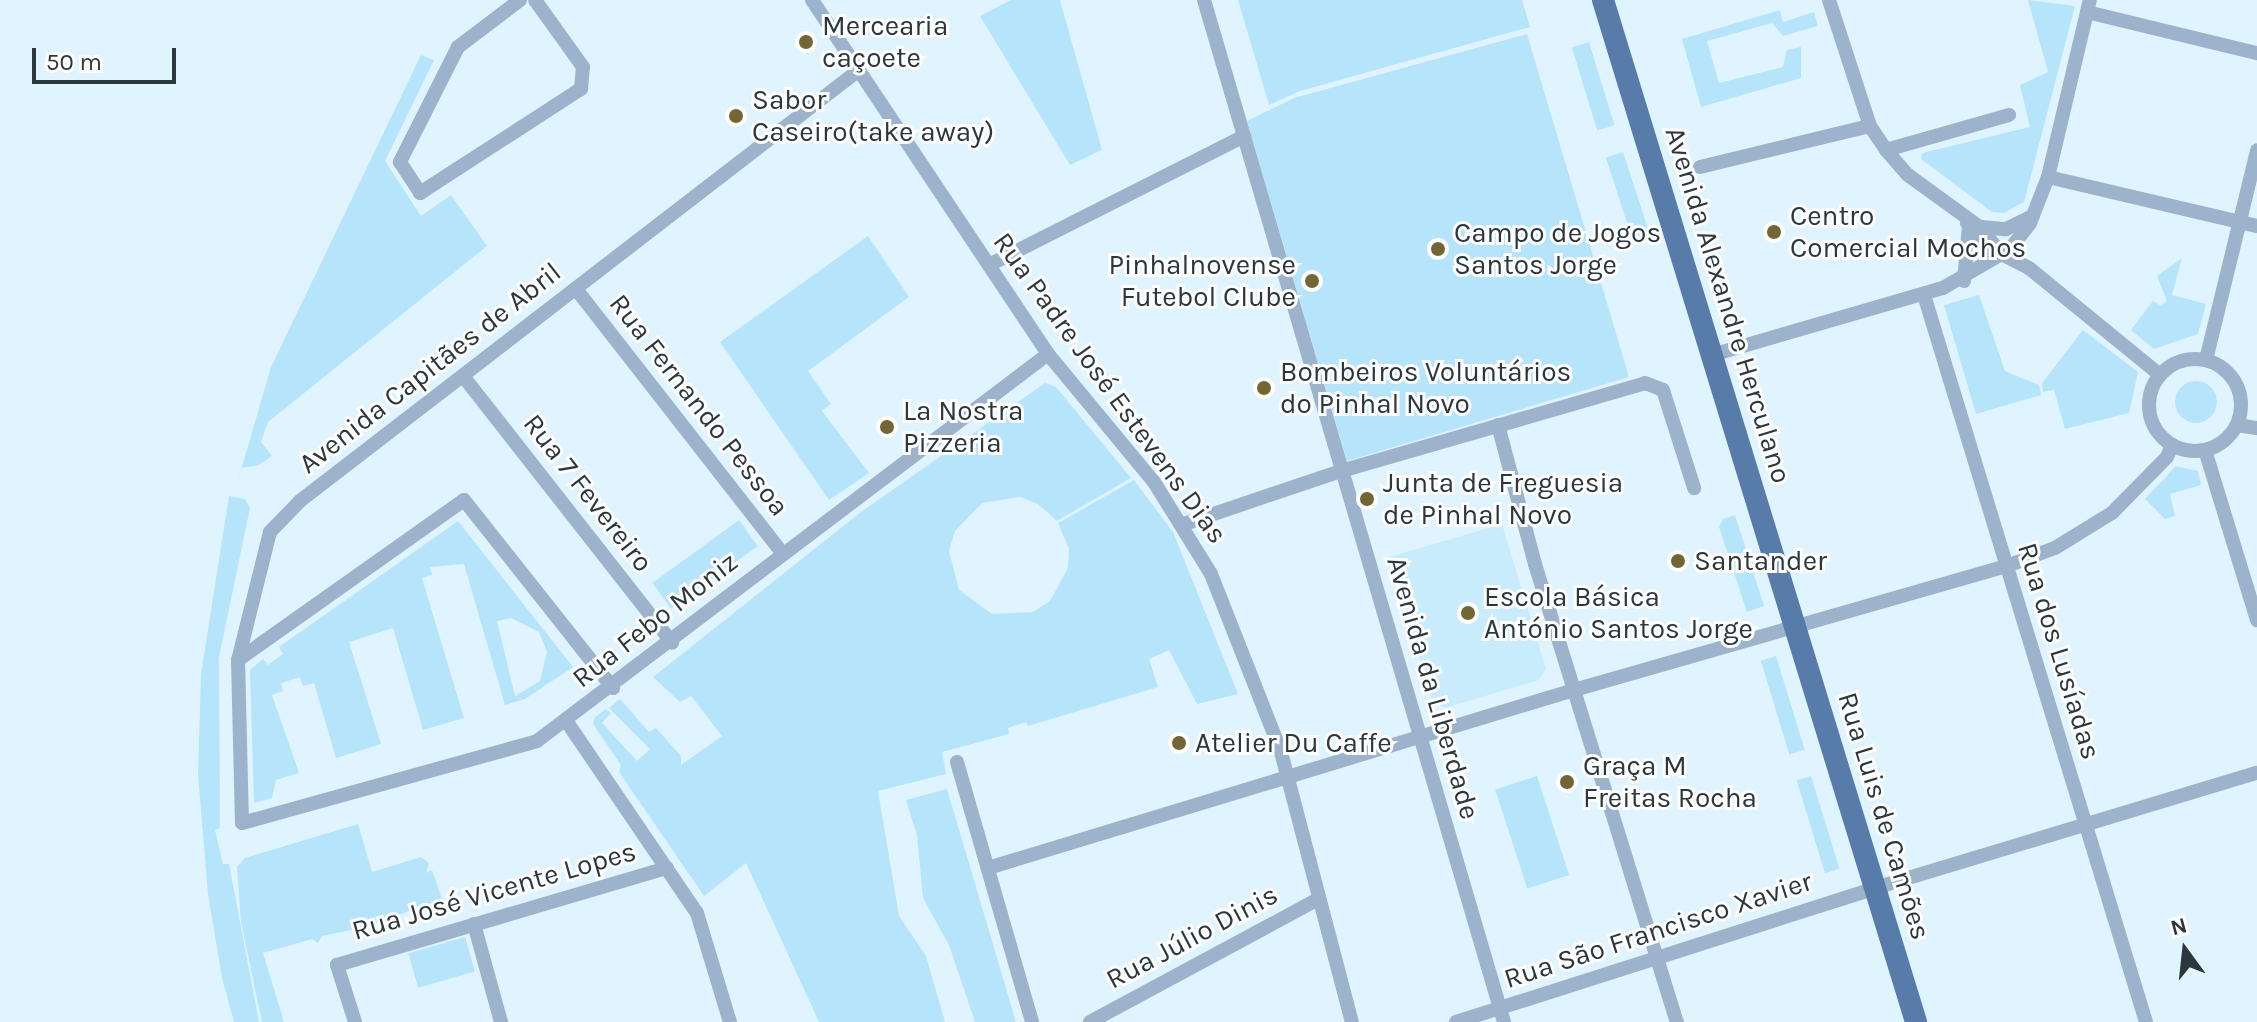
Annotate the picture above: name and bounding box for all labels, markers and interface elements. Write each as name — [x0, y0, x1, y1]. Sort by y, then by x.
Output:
place label: Mercearia caçoete — [822, 9, 948, 75]
scale bar — [36, 32, 180, 82]
marker: Mercearia caçoete — [797, 33, 815, 51]
text: 50 m — [46, 48, 102, 76]
place label: Sabor Caseiro(take away) — [752, 83, 994, 149]
marker: Sabor Caseiro(take away) — [727, 107, 745, 125]
street label: Avenida Alexandre Herculano — [1658, 123, 1798, 487]
place label: Centro Comercial Mochos — [1790, 199, 2026, 265]
place label: Campo de Jogos Santos Jorge — [1454, 216, 1661, 282]
marker: Centro Comercial Mochos — [1765, 223, 1783, 241]
street label: Rua Padre José Estevens Dias — [986, 226, 1234, 550]
marker: Campo de Jogos Santos Jorge — [1429, 240, 1447, 258]
place label: Pinhalnovense Futebol Clube — [1108, 248, 1296, 314]
street label: Avenida Capitães de Abril — [292, 255, 568, 481]
marker: Pinhalnovense Futebol Clube — [1303, 272, 1321, 290]
street label: Rua Fernando Pessoa — [602, 287, 796, 523]
place label: Bombeiros Voluntários do Pinhal Novo — [1280, 355, 1571, 421]
marker: Bombeiros Voluntários do Pinhal Novo — [1255, 379, 1273, 397]
place label: La Nostra Pizzeria — [903, 394, 1023, 460]
street label: Rua 7 Fevereiro — [516, 407, 660, 579]
marker: La Nostra Pizzeria — [878, 418, 896, 436]
place label: Junta de Freguesia de Pinhal Novo — [1383, 466, 1623, 532]
marker: Junta de Freguesia de Pinhal Novo — [1358, 490, 1376, 508]
street label: Rua dos Lusíadas — [2010, 539, 2108, 763]
place label: Santander — [1694, 544, 1827, 578]
street label: Rua Febo Moniz — [566, 545, 744, 695]
marker: Santander — [1669, 552, 1687, 570]
street label: Avenida da Liberdade — [1379, 553, 1487, 823]
place label: Escola Básica António Santos Jorge — [1484, 580, 1753, 646]
marker: Escola Básica António Santos Jorge — [1459, 604, 1477, 622]
street label: Rua Luis de Camões — [1830, 688, 1938, 944]
place label: Atelier Du Caffe — [1195, 726, 1392, 760]
marker: Atelier Du Caffe — [1170, 734, 1188, 752]
place label: Graça M Freitas Rocha — [1583, 749, 1757, 815]
marker: Graça M Freitas Rocha — [1558, 773, 1576, 791]
street label: Rua José Vicente Lopes — [348, 834, 640, 948]
street label: Rua São Francisco Xavier — [1500, 864, 1816, 996]
street label: Rua Júlio Dinis — [1101, 878, 1283, 996]
north arrow — [2145, 910, 2225, 990]
text: N — [2168, 912, 2190, 941]

